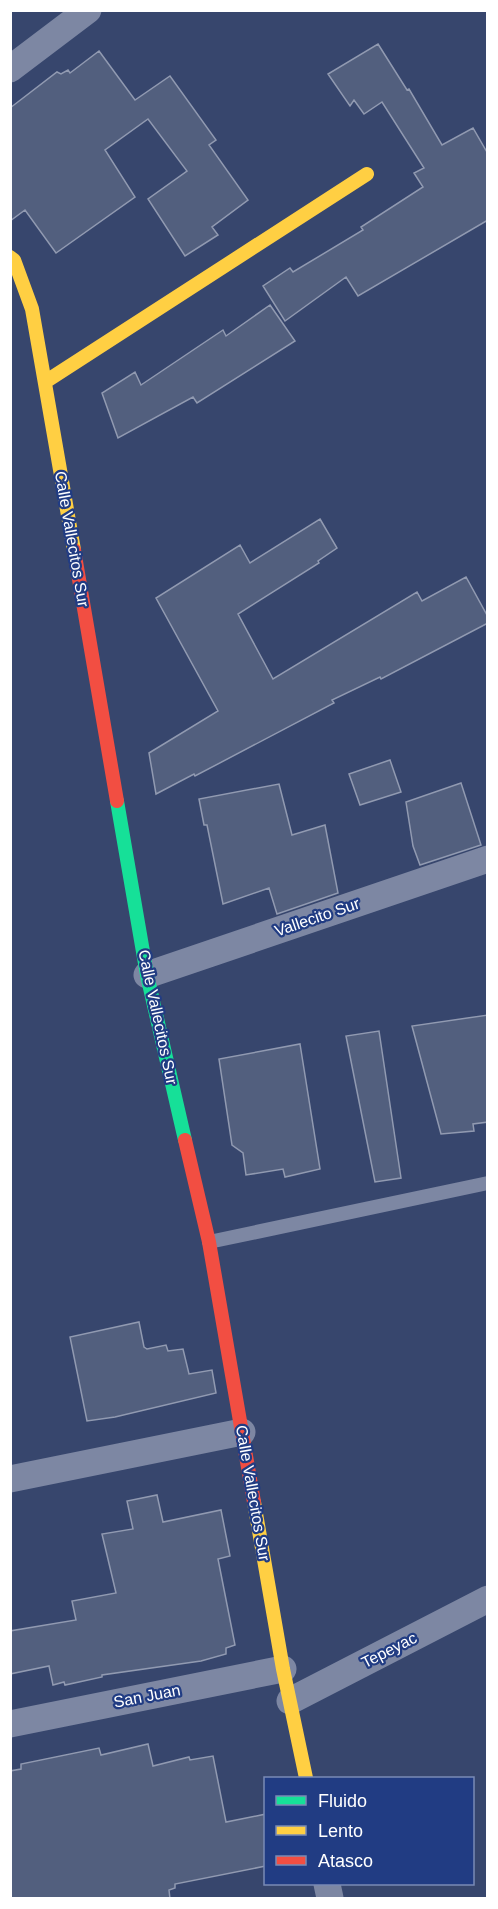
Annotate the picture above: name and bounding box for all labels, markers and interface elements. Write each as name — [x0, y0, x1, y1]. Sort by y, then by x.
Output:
street label: Calle Vallecitos Sur — [52, 470, 92, 609]
street label: Vallecito Sur — [272, 894, 362, 939]
street label: Calle Vallecitos Sur — [135, 948, 181, 1087]
street label: Calle Vallecitos Sur — [233, 1424, 273, 1563]
street label: Tepeyac — [359, 1629, 419, 1671]
street label: San Juan — [112, 1681, 182, 1711]
legend — [264, 1777, 474, 1885]
text: Fluido — [318, 1791, 367, 1811]
text: Lento — [318, 1821, 363, 1841]
text: Atasco — [318, 1851, 373, 1871]

